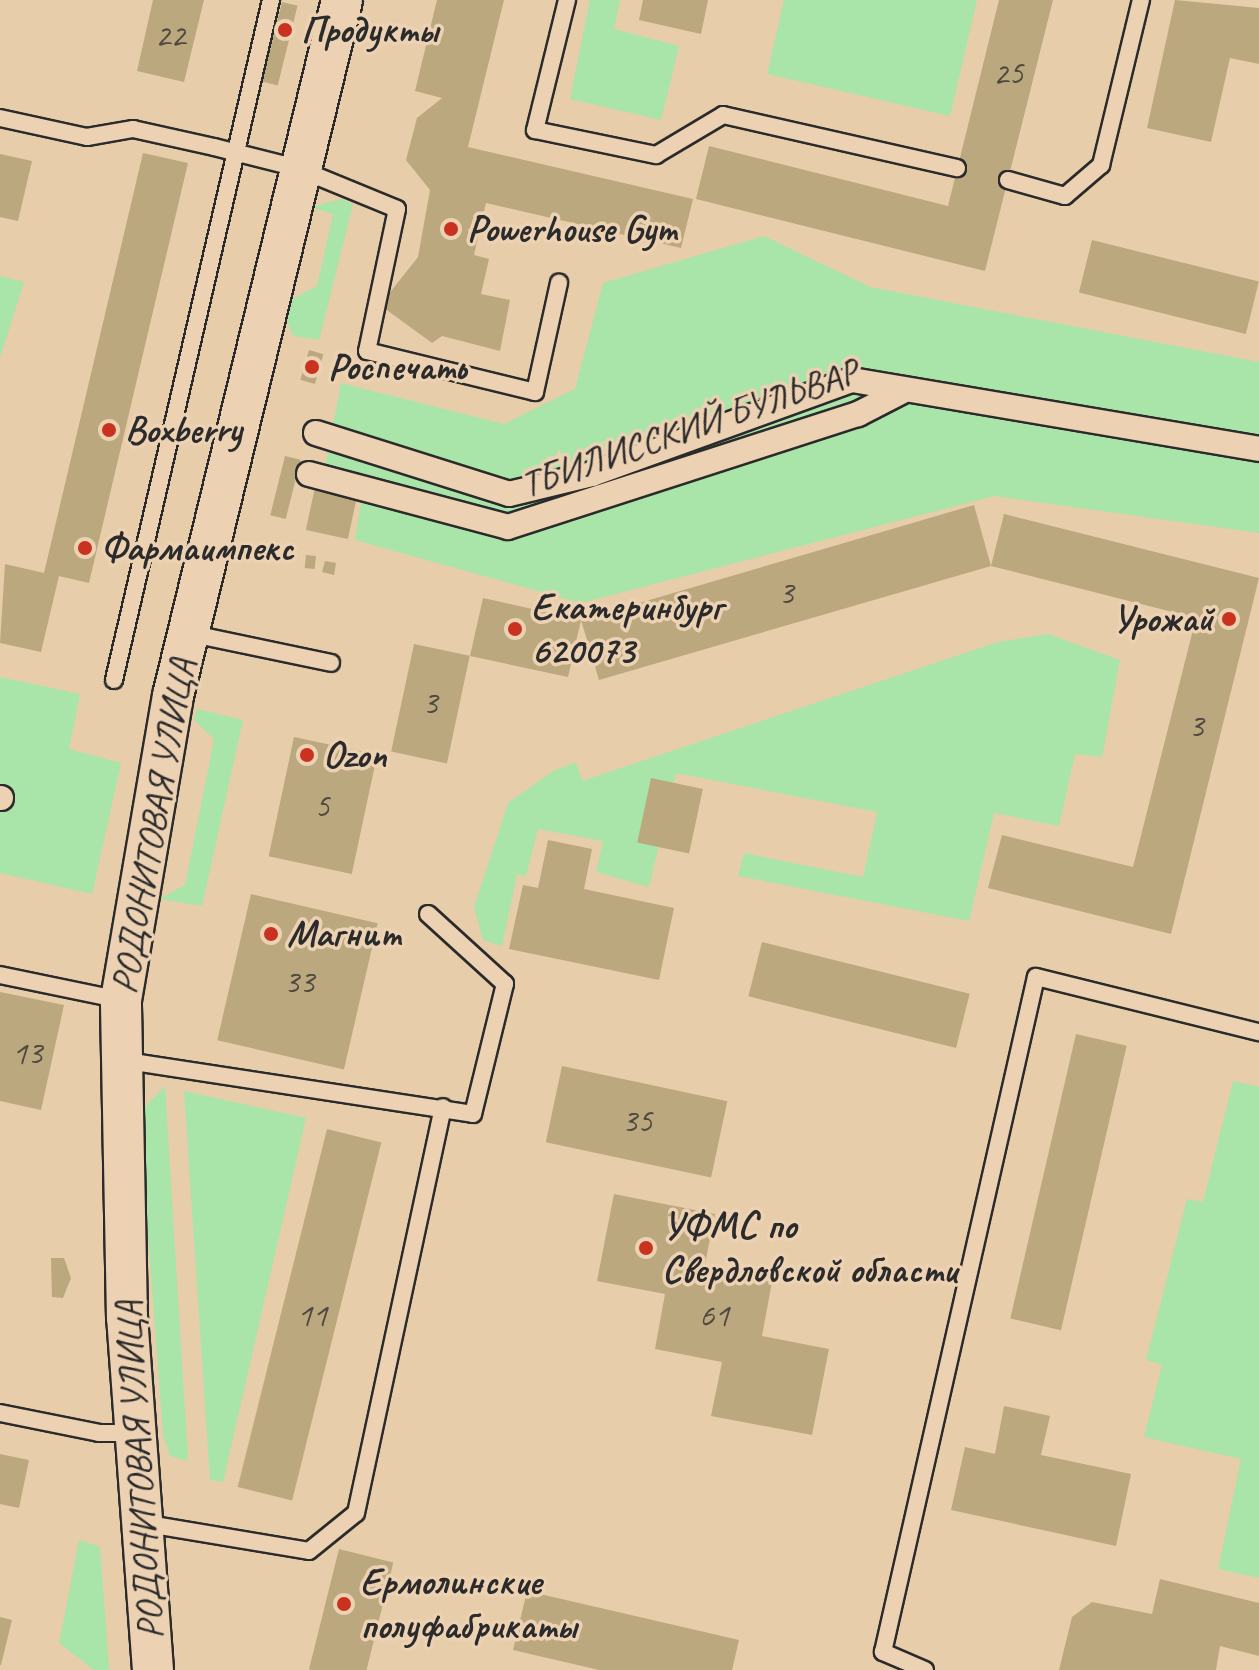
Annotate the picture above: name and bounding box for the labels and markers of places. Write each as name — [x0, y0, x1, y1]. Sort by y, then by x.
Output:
place label: Продукты — [301, 7, 438, 53]
marker: Продукты — [276, 21, 294, 39]
place label: Powerhouse Gym — [467, 206, 679, 252]
marker: Powerhouse Gym — [442, 220, 460, 238]
place label: Роспечать — [328, 344, 466, 390]
marker: Роспечать — [303, 358, 321, 376]
place label: Boxberry — [125, 407, 242, 453]
marker: Boxberry — [100, 421, 118, 439]
place label: Фармаимпекс — [101, 525, 294, 571]
marker: Фармаимпекс — [76, 539, 94, 557]
place label: Екатеринбург 620073 — [531, 584, 723, 674]
place label: Урожай — [1112, 596, 1213, 642]
marker: Урожай — [1220, 610, 1238, 628]
marker: Екатеринбург 620073 — [506, 620, 524, 638]
place label: Ozon — [323, 732, 386, 778]
marker: Ozon — [298, 746, 316, 764]
place label: Магнит — [287, 911, 402, 957]
marker: Магнит — [262, 925, 280, 943]
place label: УФМС по Свердловской области — [662, 1203, 957, 1292]
marker: УФМС по Свердловской области — [637, 1239, 655, 1257]
place label: Ермолинские полуфабрикаты — [360, 1559, 577, 1648]
marker: Ермолинские полуфабрикаты — [335, 1595, 353, 1613]

